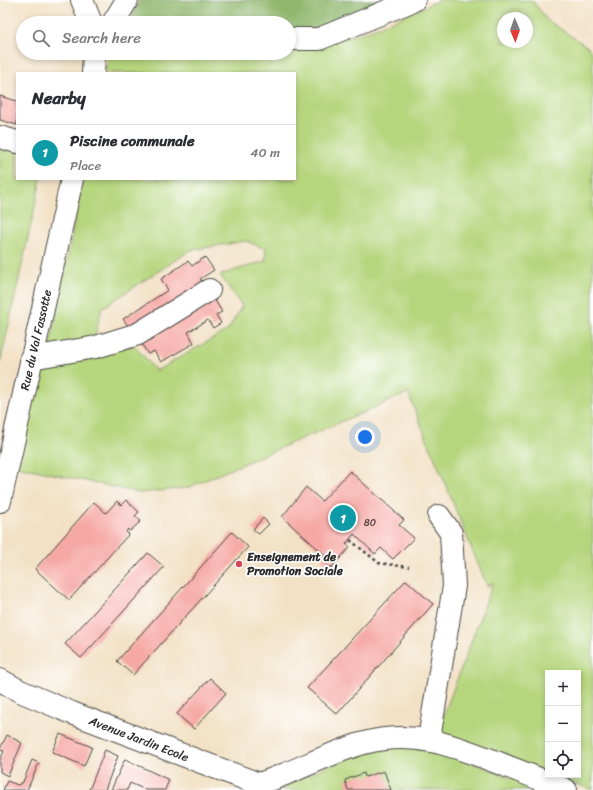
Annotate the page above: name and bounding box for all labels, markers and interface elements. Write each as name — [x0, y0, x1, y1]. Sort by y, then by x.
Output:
north arrow — [497, 12, 533, 48]
search box — [16, 16, 296, 60]
text: Search here — [62, 25, 141, 51]
icon: search — [30, 27, 52, 49]
text: Nearby — [32, 83, 86, 113]
text: Piscine communale — [70, 128, 195, 154]
text: 1 — [42, 141, 48, 164]
text: 40 m — [250, 141, 280, 164]
text: Place — [70, 154, 101, 177]
street label: Rue du Val Fassotte — [14, 287, 58, 393]
your location — [355, 427, 375, 447]
pin: 1 — [330, 503, 356, 533]
house number: 80 — [364, 514, 376, 532]
place label: Enseignement de Promotion Sociale — [247, 546, 344, 582]
marker: Enseignement de Promotion Sociale — [234, 559, 244, 569]
map controls — [545, 670, 581, 778]
button: + — [545, 670, 581, 706]
button: − — [545, 706, 581, 742]
street label: Avenue Jardin Ecole — [85, 709, 192, 768]
button: locate — [545, 742, 581, 778]

